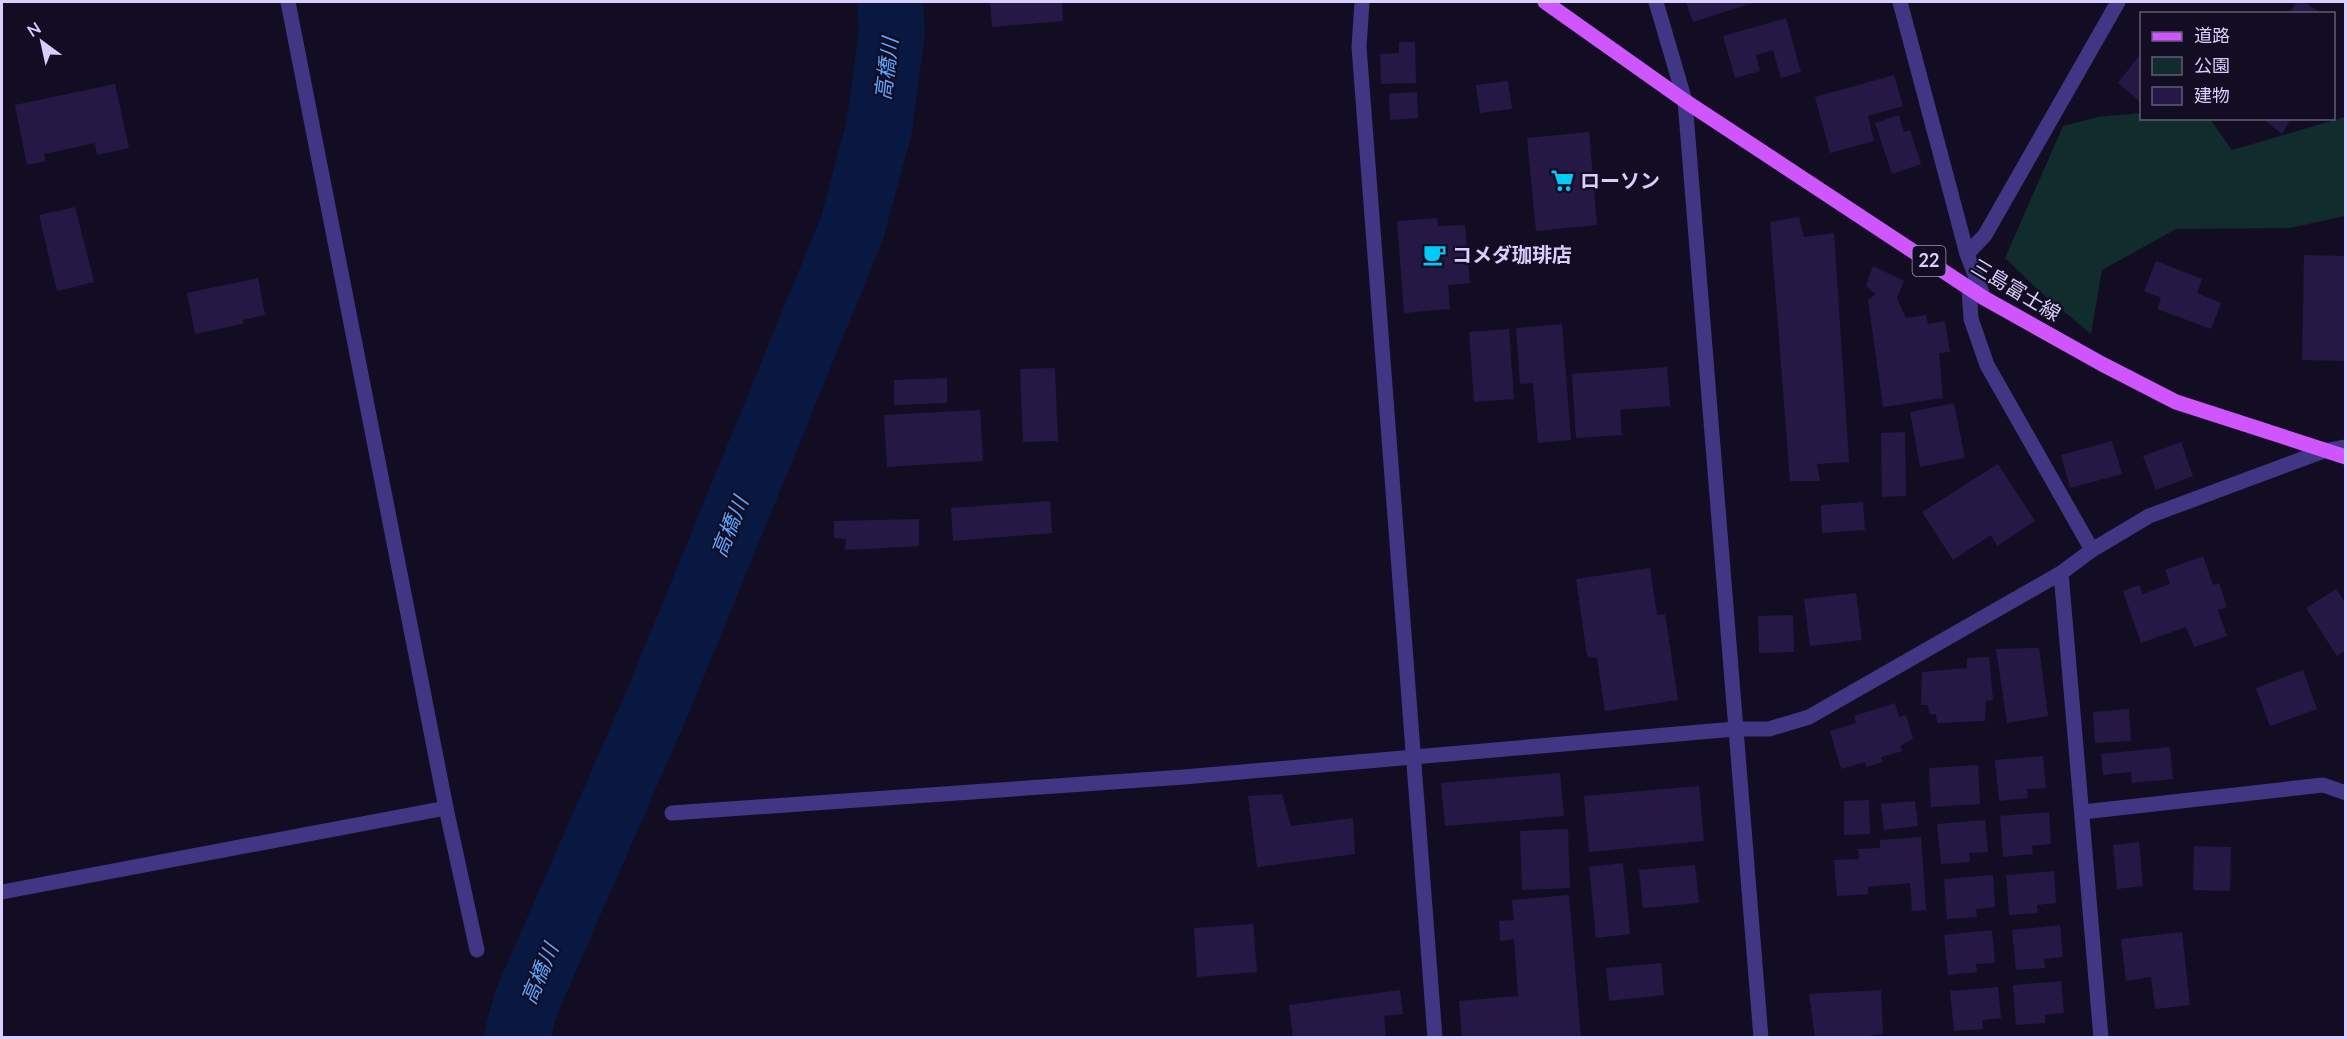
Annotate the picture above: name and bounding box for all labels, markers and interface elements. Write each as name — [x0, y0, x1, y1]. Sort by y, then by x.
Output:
north arrow — [12, 12, 72, 72]
legend — [2140, 12, 2335, 120]
text: N — [23, 18, 44, 40]
text: 道路 — [2194, 24, 2230, 46]
water label: 高橋川 — [869, 34, 902, 102]
text: 公園 — [2194, 54, 2230, 76]
text: 建物 — [2194, 84, 2230, 106]
supermarket icon: ローソン — [1549, 168, 1575, 194]
place label: ローソン — [1580, 168, 1660, 192]
cafe icon: コメダ珈琲店 — [1421, 242, 1447, 268]
place label: コメダ珈琲店 — [1452, 242, 1572, 266]
road number: 22 — [1912, 246, 1946, 276]
street label: 三島富士線 — [1967, 253, 2066, 325]
water label: 高橋川 — [705, 491, 753, 560]
water label: 高橋川 — [515, 938, 563, 1007]

